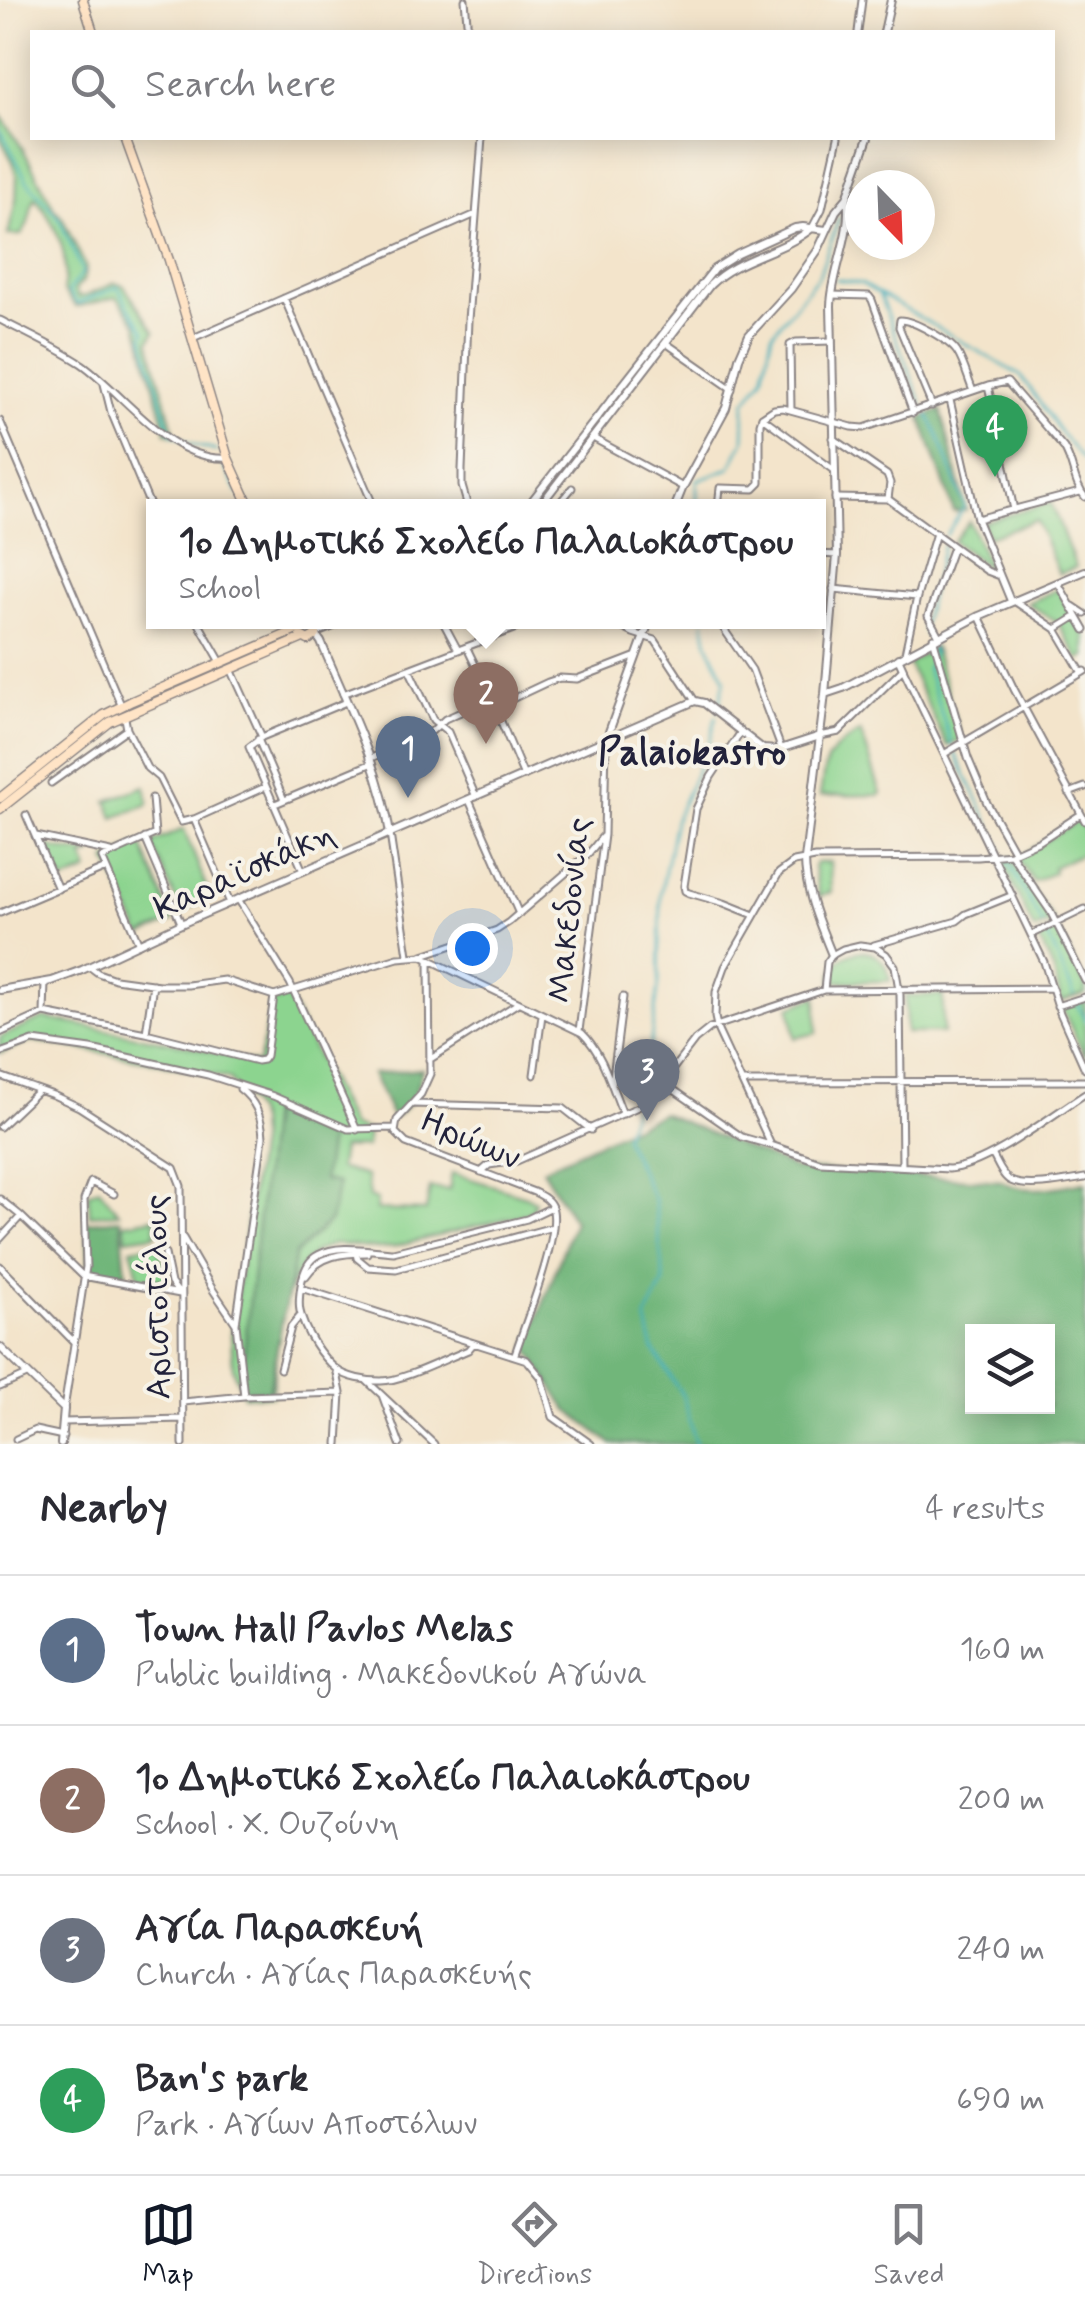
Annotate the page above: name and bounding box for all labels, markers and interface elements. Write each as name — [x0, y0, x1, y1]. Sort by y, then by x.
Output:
search box — [30, 30, 1055, 140]
icon: search — [65, 58, 120, 113]
text: Search here — [145, 61, 336, 110]
north arrow — [845, 170, 935, 260]
pin: 4 — [962, 394, 1028, 477]
popup — [146, 499, 826, 629]
text: 1ο Δημοτικό Σχολείο Παλαιοκάστρου — [179, 519, 793, 568]
text: School — [179, 568, 261, 610]
pin: 2 — [454, 662, 518, 744]
pin: 1 — [376, 716, 440, 798]
district label: Palaiokastro — [598, 729, 786, 778]
street label: Καραϊσκάκη — [147, 811, 343, 932]
street label: Μακεδονίας — [537, 815, 603, 1005]
your location — [447, 923, 498, 974]
pin: 3 — [614, 1038, 680, 1121]
street label: Ηρώων — [413, 1098, 528, 1182]
street label: Αριστοτέλους — [133, 1194, 183, 1400]
map controls — [965, 1324, 1055, 1414]
button: layers — [965, 1324, 1055, 1414]
text: Nearby — [40, 1482, 168, 1537]
text: 4 results — [925, 1488, 1045, 1530]
text: Town Hall Pavlos Melas — [135, 1605, 513, 1654]
text: 1 — [65, 1629, 80, 1671]
text: 160 m — [960, 1629, 1045, 1671]
text: Public building · Μακεδονικού Αγώνα — [135, 1654, 647, 1696]
text: 1ο Δημοτικό Σχολείο Παλαιοκάστρου — [135, 1755, 750, 1804]
text: 2 — [65, 1779, 80, 1821]
text: 200 m — [958, 1779, 1045, 1821]
text: School · Χ. Ουζούνη — [135, 1804, 400, 1846]
text: Αγία Παρασκευή — [135, 1905, 424, 1954]
text: 3 — [65, 1929, 80, 1971]
text: 240 m — [957, 1929, 1045, 1971]
text: Church · Αγίας Παρασκευής — [135, 1954, 532, 1996]
text: Ban's park — [135, 2055, 308, 2104]
text: 4 — [63, 2079, 82, 2121]
text: 690 m — [956, 2079, 1045, 2121]
text: Park · Αγίων Αποστόλων — [135, 2104, 477, 2146]
tab: Map — [141, 2197, 196, 2294]
tab: Directions — [477, 2197, 592, 2294]
tab: Saved — [874, 2197, 944, 2294]

